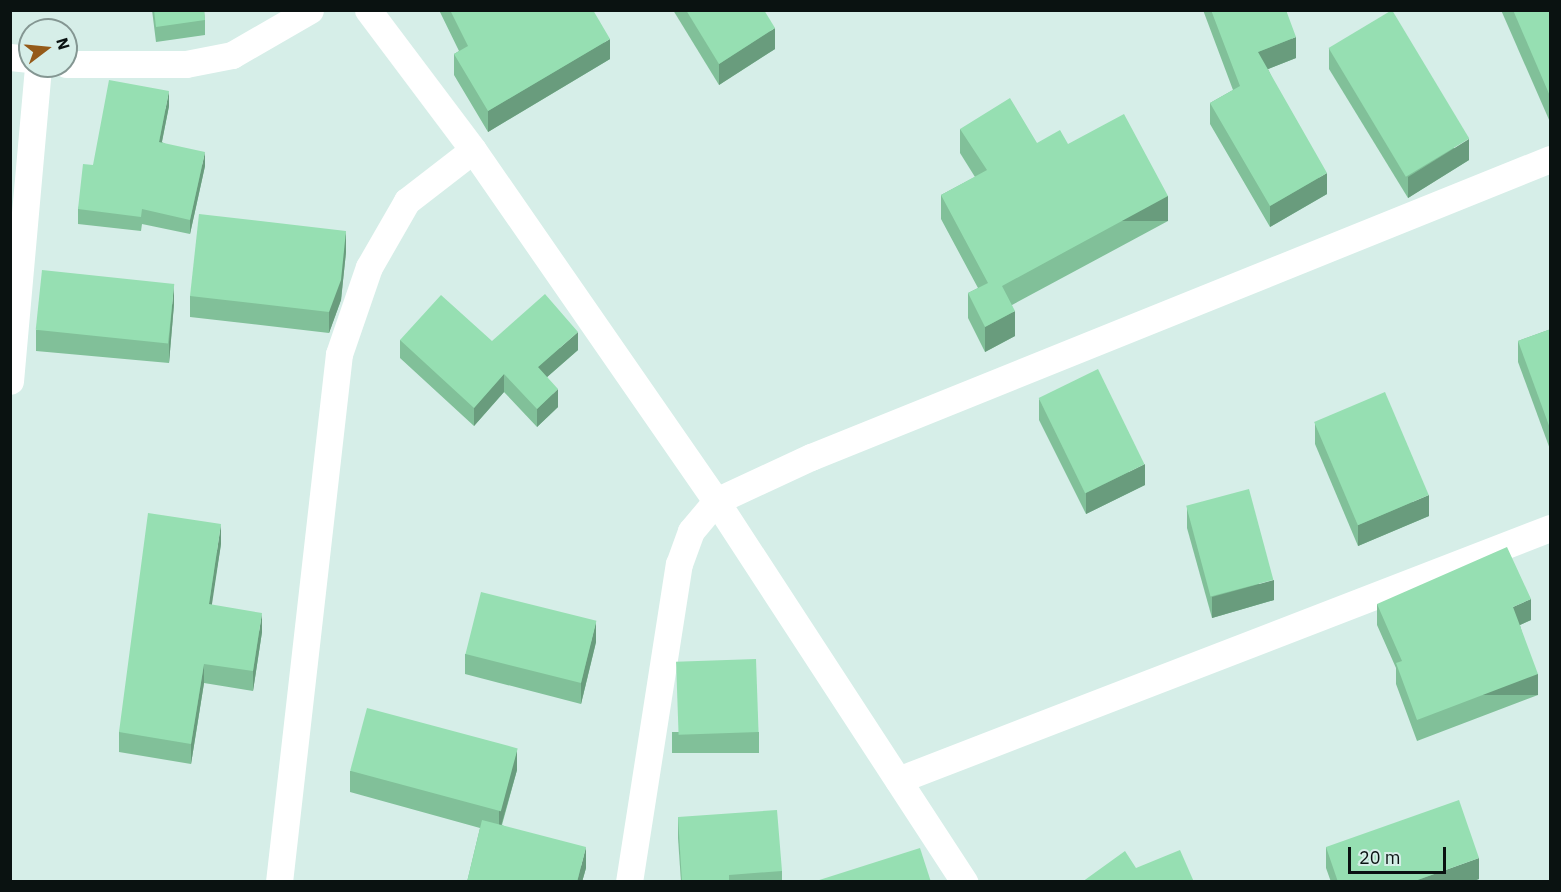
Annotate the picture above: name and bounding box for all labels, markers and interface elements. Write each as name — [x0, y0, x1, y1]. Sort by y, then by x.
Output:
north arrow — [18, 18, 78, 78]
text: N — [52, 35, 75, 52]
scale bar — [1351, 835, 1448, 873]
text: 20 m — [1359, 846, 1401, 869]

